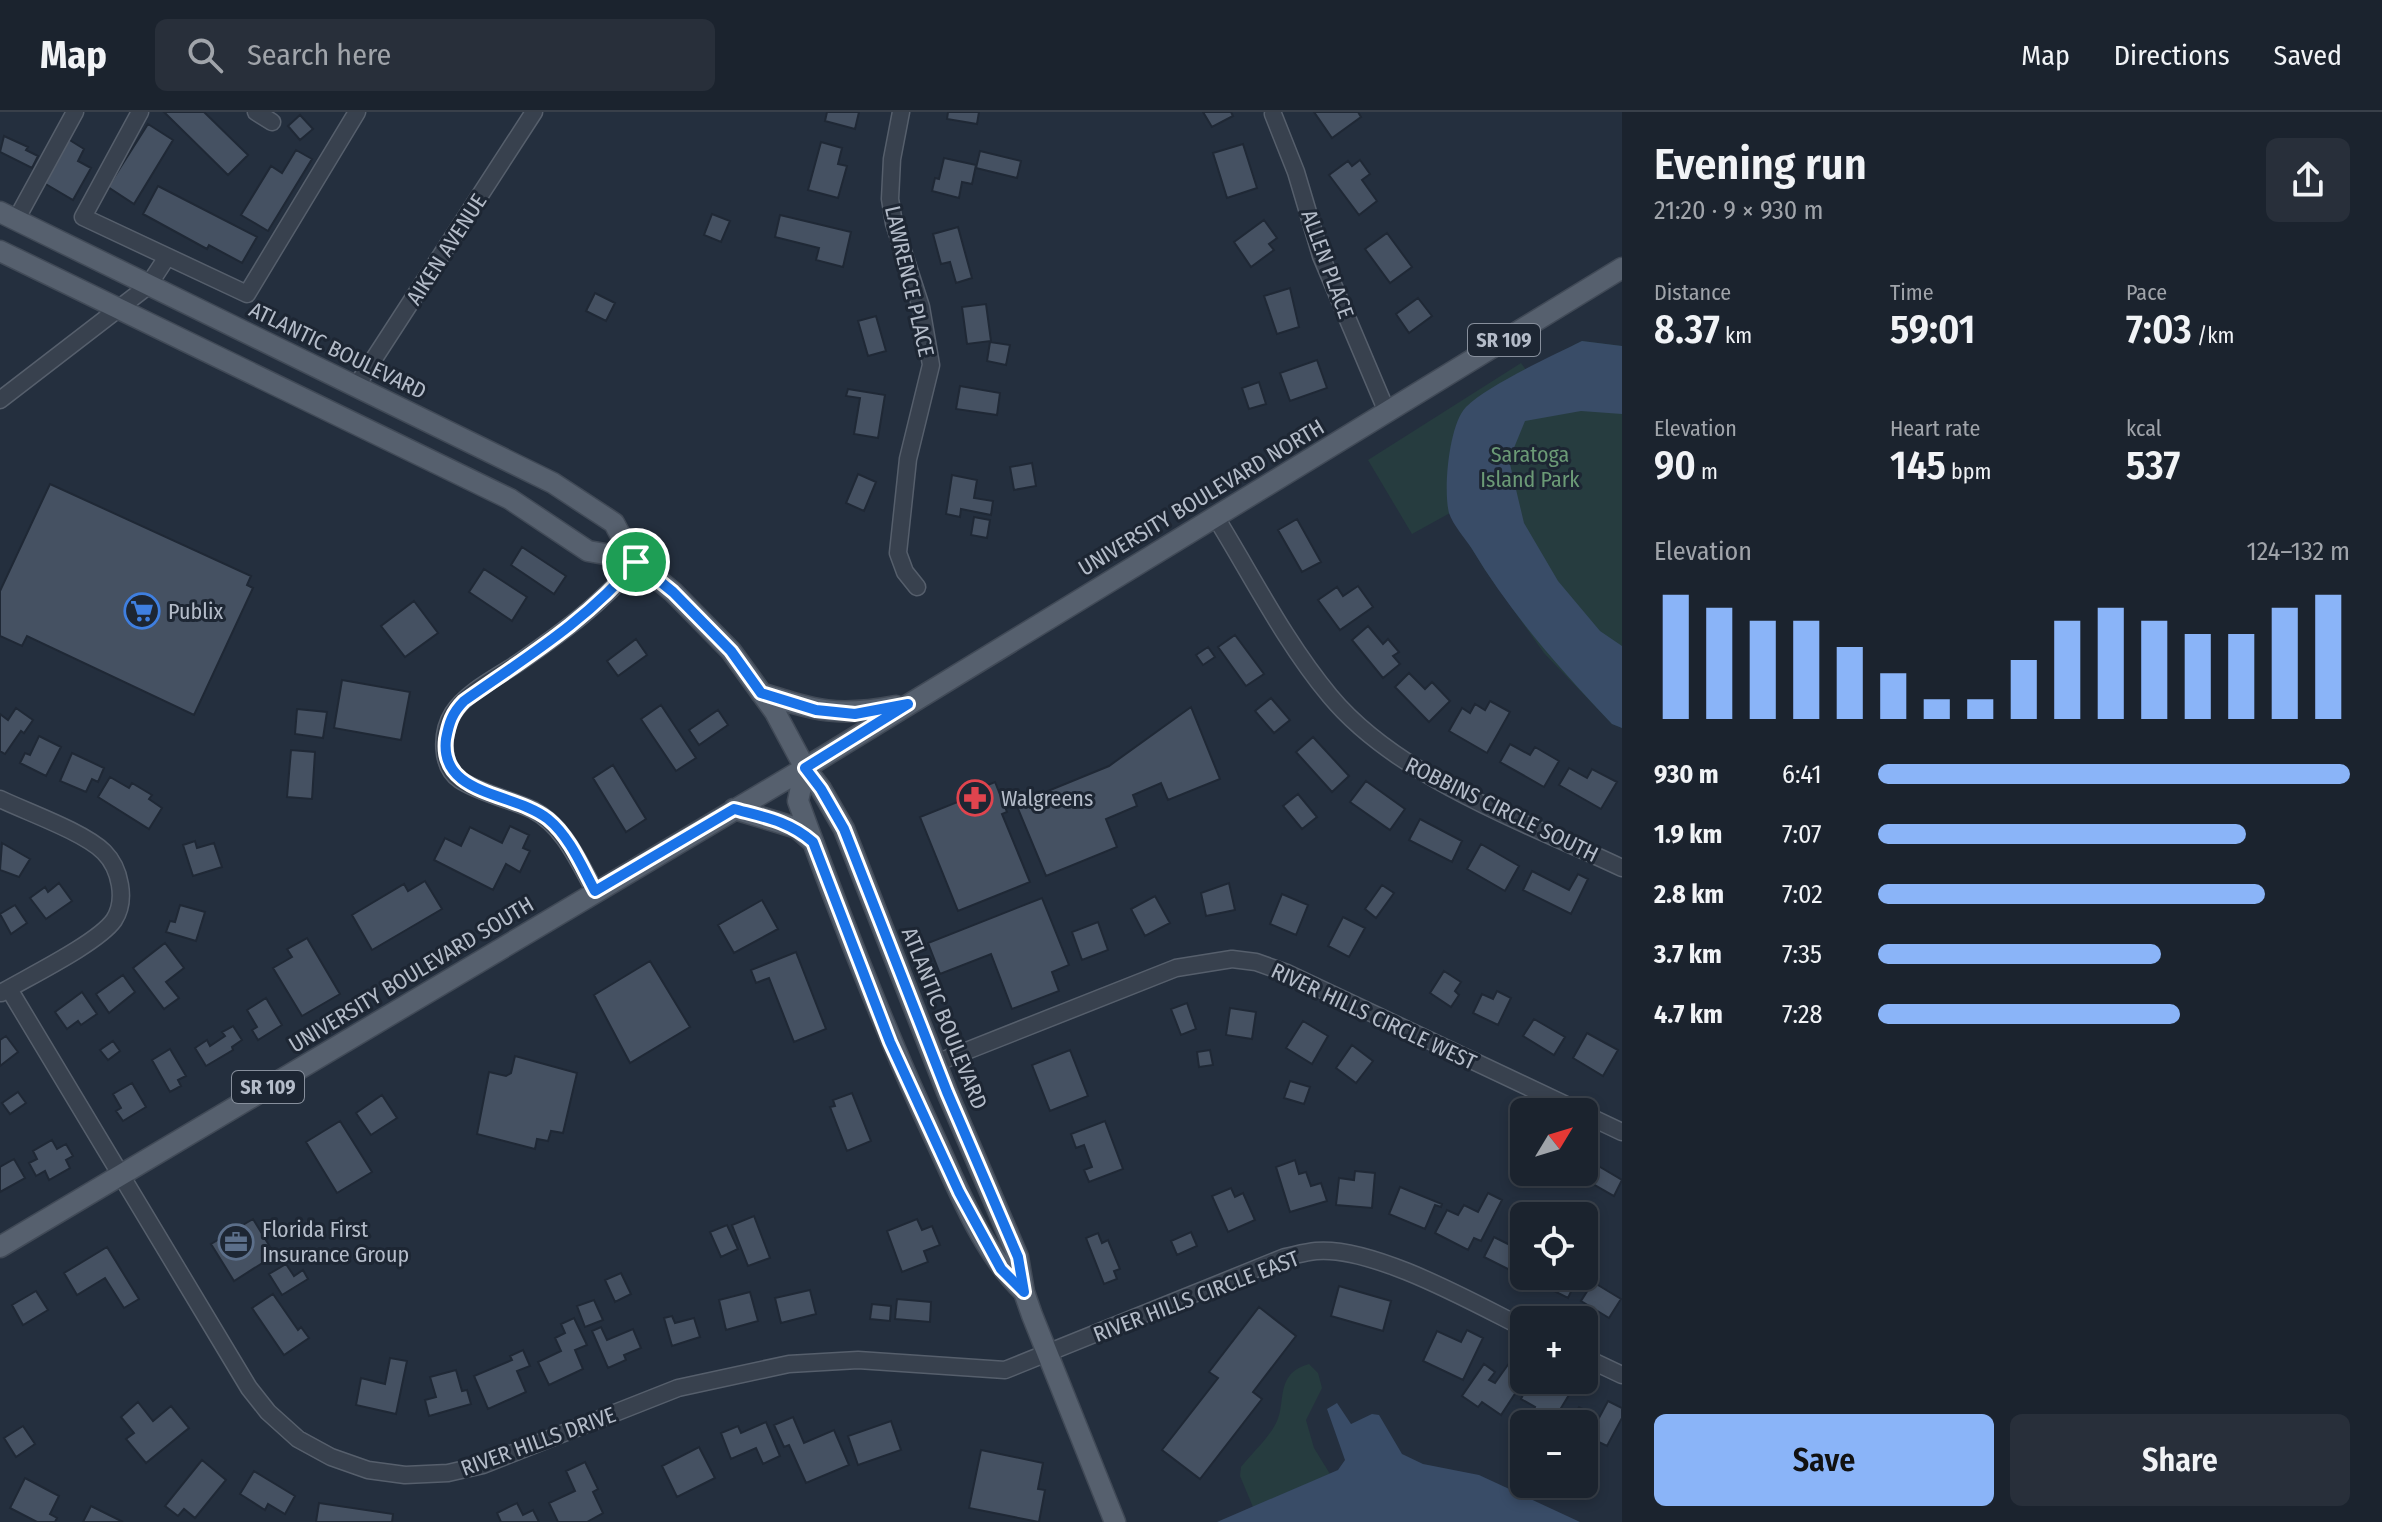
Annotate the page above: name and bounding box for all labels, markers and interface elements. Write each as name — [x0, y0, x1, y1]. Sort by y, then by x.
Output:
search box — [155, 19, 715, 91]
text: Map — [40, 32, 107, 78]
icon: search — [183, 33, 227, 77]
text: Search here — [247, 37, 391, 73]
text: Map — [2021, 39, 2070, 72]
text: Directions — [2114, 39, 2230, 72]
text: Saved — [2274, 39, 2342, 72]
text: Evening run — [1654, 138, 1867, 191]
button: share — [2266, 138, 2350, 222]
street label: AIKEN AVENUE — [400, 189, 492, 310]
text: 21:20 · 9 × 930 m — [1654, 195, 1823, 226]
street label: LAWRENCE PLACE — [879, 203, 940, 359]
street label: ALLEN PLACE — [1295, 206, 1360, 322]
text: Distance — [1654, 279, 1731, 306]
text: Time — [1890, 279, 1934, 306]
text: Pace — [2126, 279, 2167, 306]
street label: ATLANTIC BOULEVARD — [245, 296, 431, 405]
text: 8.37 — [1654, 306, 1720, 354]
text: 59:01 — [1890, 306, 1975, 354]
text: 7:03 — [2126, 306, 2192, 354]
text: km — [1720, 322, 1752, 349]
text: /km — [2192, 322, 2234, 349]
road number: SR 109 — [1468, 324, 1540, 356]
street label: UNIVERSITY BOULEVARD NORTH — [1073, 413, 1329, 582]
text: Elevation — [1654, 415, 1737, 442]
text: Heart rate — [1890, 415, 1980, 442]
text: kcal — [2126, 415, 2162, 442]
park label: Saratoga Island Park — [1480, 441, 1580, 493]
text: 90 — [1654, 442, 1696, 490]
text: 145 — [1890, 442, 1946, 490]
text: 537 — [2126, 442, 2180, 490]
text: m — [1696, 458, 1718, 485]
text: bpm — [1946, 458, 1991, 485]
pin — [602, 528, 670, 596]
text: Elevation — [1654, 536, 1752, 567]
text: 124–132 m — [2247, 536, 2350, 567]
icon: arrive — [614, 540, 658, 584]
supermarket icon: Publix — [123, 592, 161, 630]
place label: Publix — [168, 598, 224, 625]
street label: ROBBINS CIRCLE SOUTH — [1401, 751, 1603, 868]
text: 930 m — [1654, 759, 1719, 790]
text: 6:41 — [1782, 759, 1822, 790]
pharmacy icon: Walgreens — [956, 779, 994, 817]
place label: Walgreens — [1001, 785, 1093, 812]
text: 1.9 km — [1654, 819, 1722, 850]
text: 7:07 — [1782, 819, 1822, 850]
text: 2.8 km — [1654, 879, 1724, 910]
text: 7:02 — [1782, 879, 1823, 910]
street label: UNIVERSITY BOULEVARD SOUTH — [284, 891, 539, 1058]
street label: ATLANTIC BOULEVARD — [896, 923, 993, 1113]
text: 3.7 km — [1654, 939, 1722, 970]
text: 7:35 — [1782, 939, 1822, 970]
street label: RIVER HILLS CIRCLE WEST — [1267, 957, 1481, 1076]
text: 4.7 km — [1654, 999, 1723, 1030]
text: 7:28 — [1782, 999, 1823, 1030]
road number: SR 109 — [232, 1071, 304, 1103]
north arrow — [1510, 1098, 1598, 1186]
map controls — [1510, 1098, 1598, 1498]
button: locate — [1510, 1202, 1598, 1290]
place label: Florida First Insurance Group — [262, 1216, 409, 1268]
office icon: Florida First Insurance Group — [217, 1223, 255, 1261]
street label: RIVER HILLS CIRCLE EAST — [1089, 1244, 1304, 1348]
button: + — [1510, 1306, 1598, 1394]
street label: RIVER HILLS DRIVE — [457, 1401, 619, 1482]
button: − — [1510, 1410, 1598, 1498]
button: Save — [1654, 1414, 1994, 1506]
button: Share — [2010, 1414, 2350, 1506]

